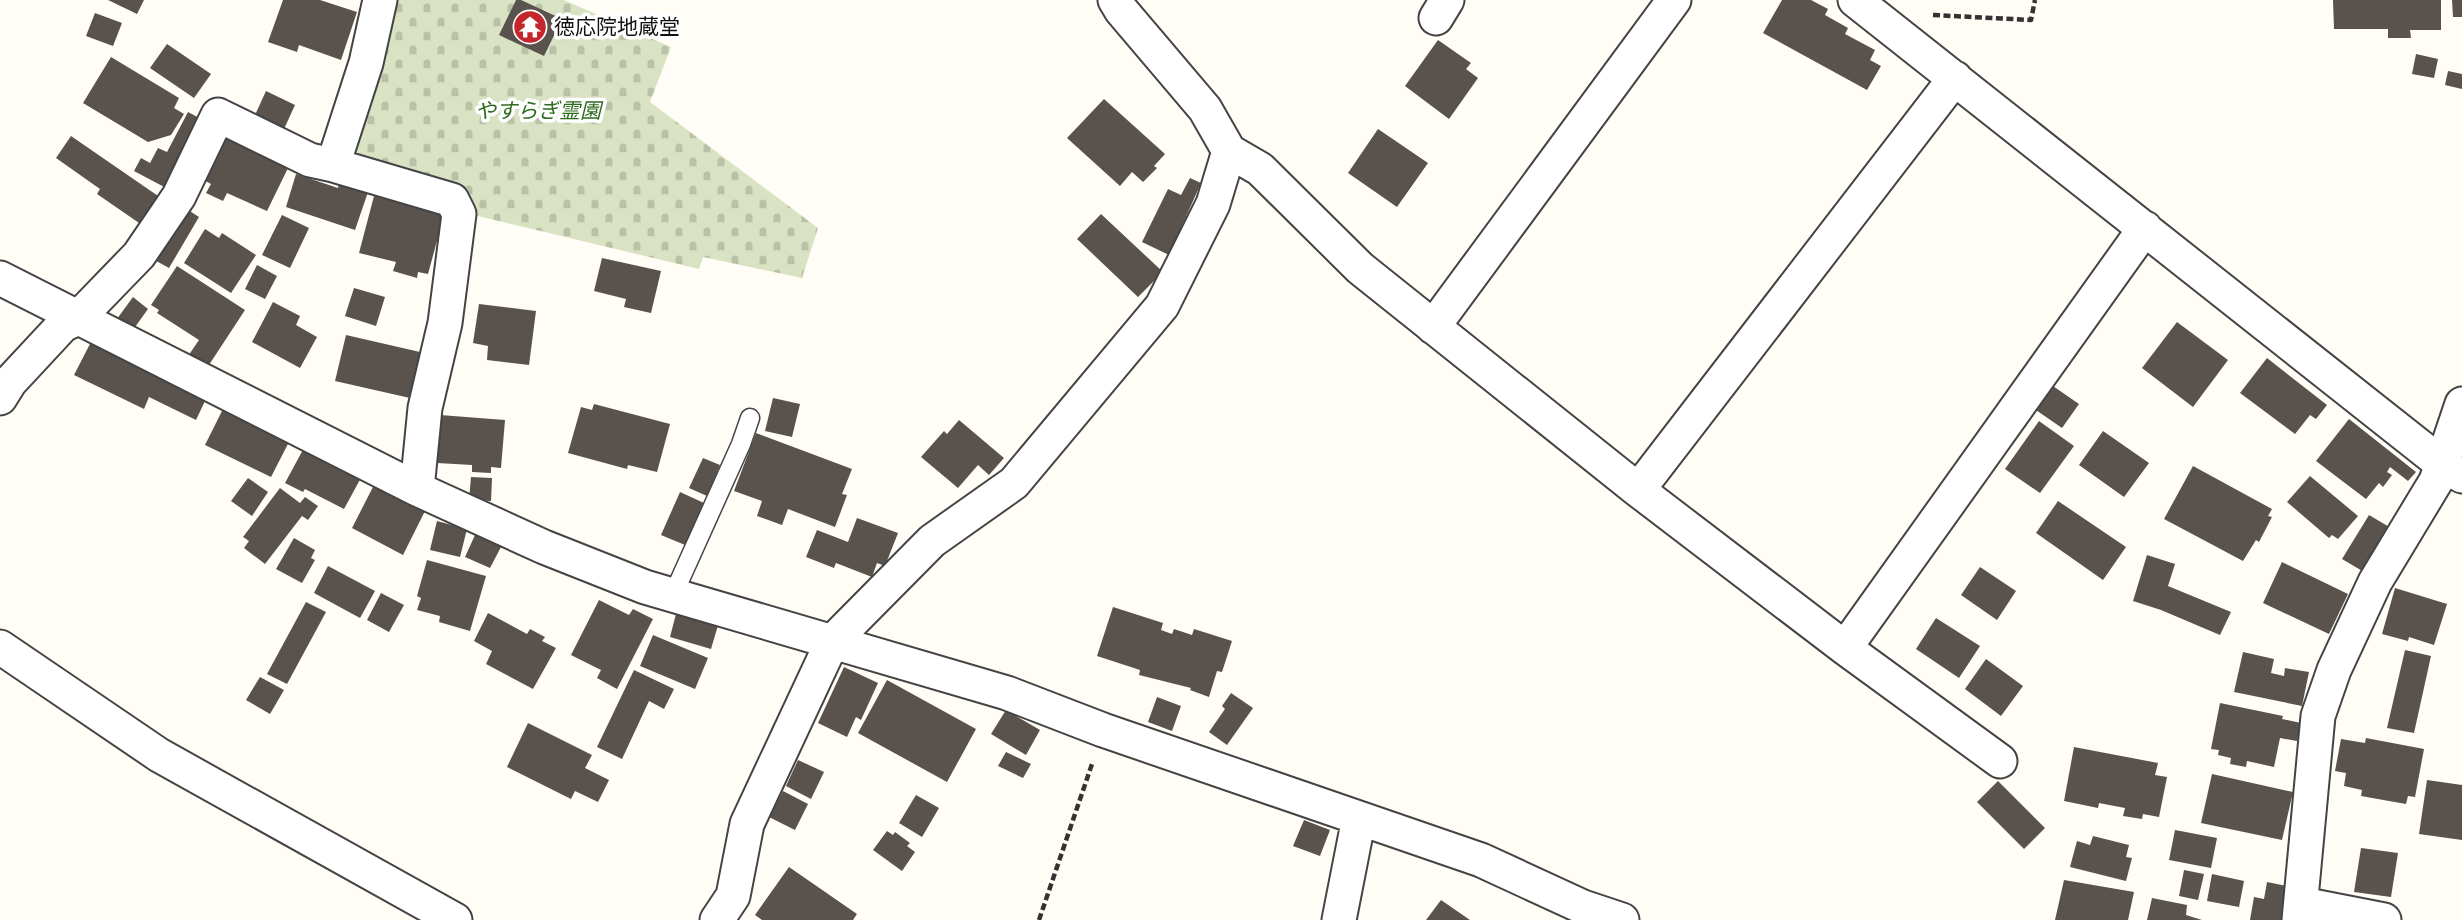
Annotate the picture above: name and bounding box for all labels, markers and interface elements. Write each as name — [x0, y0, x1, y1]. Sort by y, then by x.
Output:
temple icon: 徳応院地蔵堂 — [511, 8, 549, 46]
place label: 徳応院地蔵堂 — [554, 15, 680, 39]
park label: やすらぎ霊園 — [475, 99, 604, 123]

